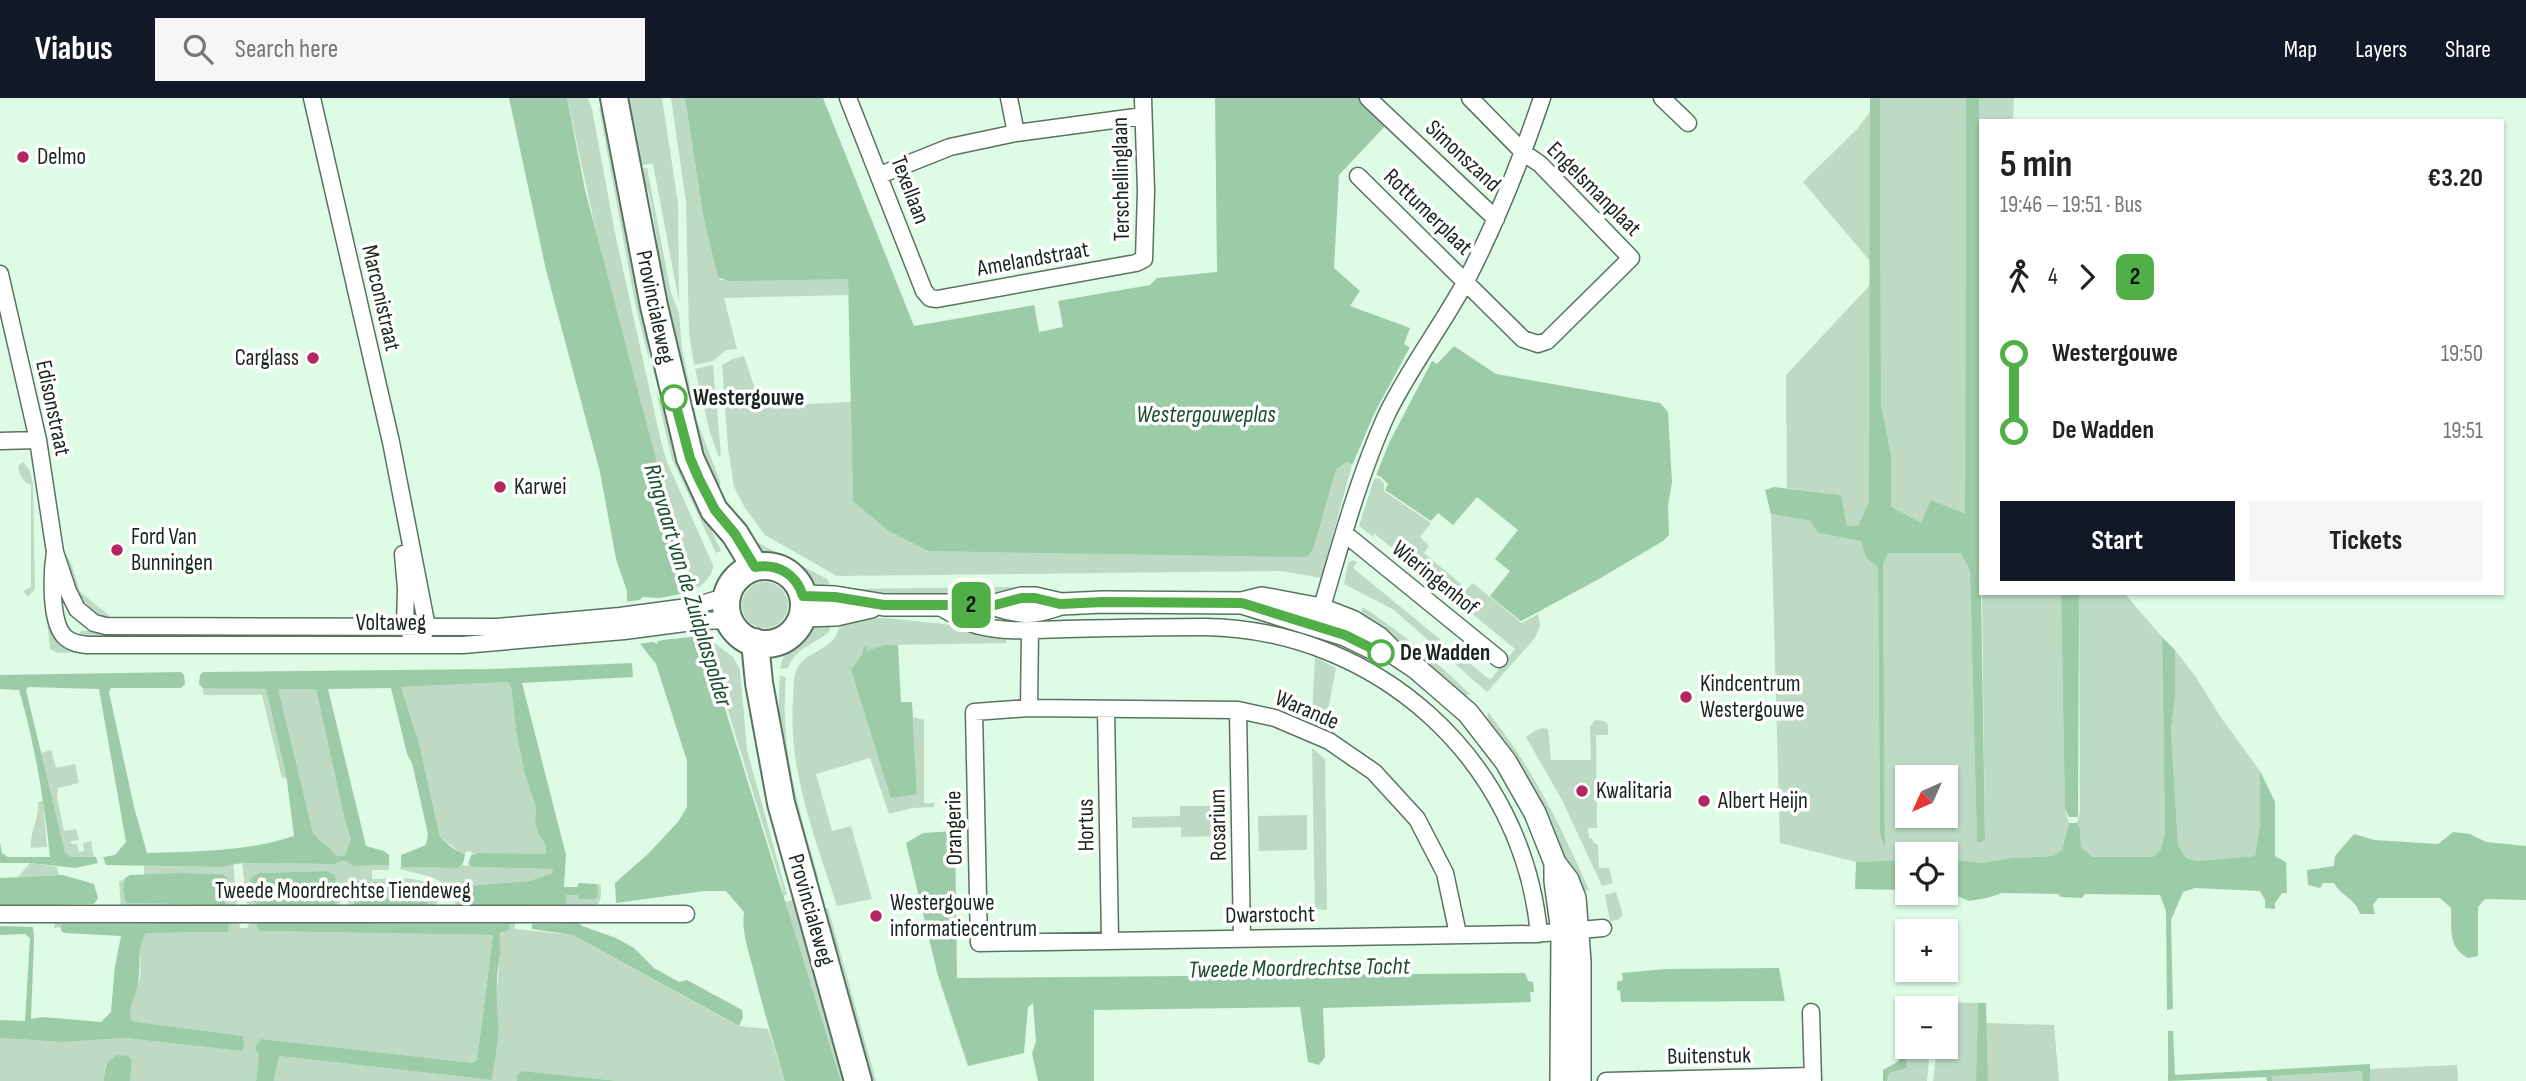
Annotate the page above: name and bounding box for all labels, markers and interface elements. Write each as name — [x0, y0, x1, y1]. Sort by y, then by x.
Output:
search box — [155, 18, 645, 81]
text: Viabus — [35, 29, 113, 69]
icon: search — [179, 30, 217, 68]
text: Search here — [235, 34, 338, 65]
text: Map — [2284, 35, 2317, 64]
text: Layers — [2355, 35, 2407, 64]
text: Share — [2445, 35, 2491, 64]
street label: Simonszand — [1420, 114, 1506, 198]
street label: Terschellinglaan — [1106, 117, 1136, 241]
street label: Engelsmanplaat — [1541, 136, 1647, 242]
text: 5 min — [2000, 142, 2072, 187]
place label: Delmo — [37, 143, 86, 171]
marker: Delmo — [15, 149, 31, 165]
street label: Texellaan — [884, 152, 936, 228]
street label: Rottumerplaat — [1378, 163, 1478, 261]
text: €3.20 — [2427, 163, 2483, 194]
text: 19:46 – 19:51 · Bus — [2000, 191, 2142, 219]
street label: Amelandstraat — [974, 235, 1091, 283]
street label: Marconistraat — [355, 242, 407, 354]
street label: Provincialeweg — [629, 248, 681, 366]
icon: walk — [2000, 258, 2038, 296]
icon: forward — [2068, 258, 2106, 296]
text: 2 — [2130, 262, 2140, 291]
text: 4 — [2048, 263, 2058, 291]
text: Westergouwe — [2052, 338, 2178, 369]
text: 19:50 — [2441, 340, 2483, 368]
place label: Carglass — [235, 344, 299, 372]
marker: Carglass — [305, 350, 321, 366]
street label: Edisonstraat — [29, 358, 77, 458]
place label: Westergouwe — [693, 384, 804, 412]
marker: Westergouwe — [661, 385, 687, 411]
water label: Westergouweplas — [1136, 400, 1276, 429]
text: De Wadden — [2052, 415, 2154, 446]
text: 19:51 — [2443, 417, 2483, 445]
water label: Ringvaart van de Zuidplaspolder — [637, 460, 739, 711]
place label: Karwei — [514, 473, 566, 501]
marker: Karwei — [492, 479, 508, 495]
button: Start — [2000, 501, 2235, 581]
button: Tickets — [2249, 501, 2483, 581]
place label: Ford Van Bunningen — [131, 523, 213, 577]
street label: Wieringenhof — [1386, 535, 1484, 622]
marker: Ford Van Bunningen — [109, 542, 125, 558]
line badge: 2 — [948, 582, 994, 628]
text: 2 — [966, 590, 976, 619]
street label: Voltaweg — [356, 609, 426, 637]
place label: De Wadden — [1400, 639, 1490, 667]
marker: De Wadden — [1368, 640, 1394, 666]
place label: Kindcentrum Westergouwe — [1700, 670, 1804, 724]
street label: Warande — [1271, 684, 1343, 736]
marker: Kindcentrum Westergouwe — [1678, 689, 1694, 705]
north arrow — [1895, 765, 1958, 828]
map controls — [1895, 765, 1958, 1059]
place label: Kwalitaria — [1596, 777, 1672, 805]
marker: Kwalitaria — [1574, 783, 1590, 799]
place label: Albert Heijn — [1717, 787, 1808, 815]
street label: Rosarium — [1203, 789, 1233, 861]
street label: Orangerie — [939, 790, 969, 866]
marker: Albert Heijn — [1696, 793, 1712, 809]
street label: Hortus — [1072, 798, 1100, 852]
button: locate — [1895, 842, 1958, 905]
street label: Provincialeweg — [782, 851, 840, 969]
street label: Tweede Moordrechtse Tiendeweg — [215, 877, 471, 905]
place label: Westergouwe informatiecentrum — [890, 889, 1037, 943]
street label: Dwarstocht — [1225, 900, 1315, 930]
marker: Westergouwe informatiecentrum — [868, 908, 884, 924]
button: + — [1895, 919, 1958, 982]
water label: Tweede Moordrechtse Tocht — [1188, 952, 1411, 984]
button: − — [1895, 996, 1958, 1059]
street label: Buitenstuk — [1667, 1041, 1751, 1071]

